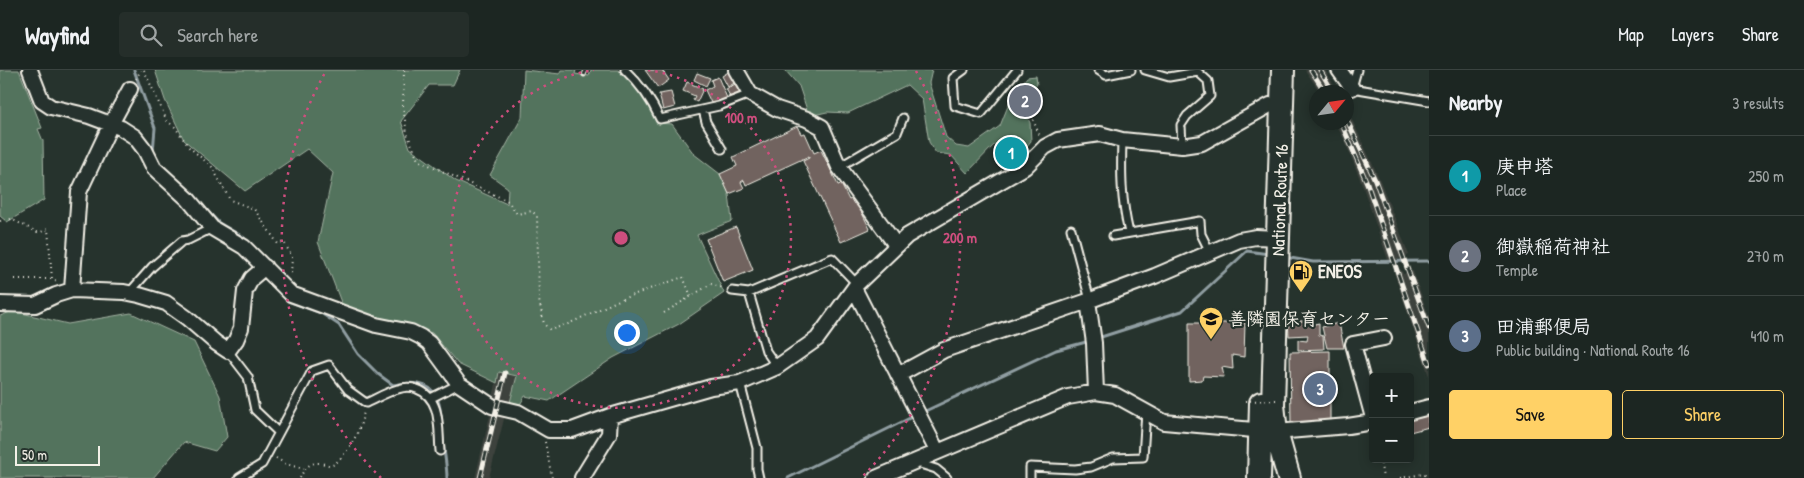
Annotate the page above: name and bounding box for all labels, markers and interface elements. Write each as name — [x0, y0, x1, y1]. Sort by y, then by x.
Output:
search box — [119, 12, 469, 57]
text: Wayfind — [25, 19, 89, 51]
icon: search — [137, 21, 165, 49]
text: Search here — [177, 22, 258, 48]
text: Map — [1618, 22, 1644, 47]
text: Layers — [1672, 22, 1714, 47]
text: Share — [1742, 22, 1779, 47]
pin: 2 — [1009, 82, 1041, 120]
north arrow — [1309, 85, 1354, 130]
text: Nearby — [1449, 88, 1502, 117]
text: 3 results — [1732, 92, 1784, 114]
text: 100 m — [725, 107, 757, 128]
pin: 1 — [995, 134, 1027, 172]
street label: National Route 16 — [1265, 144, 1294, 256]
text: 庚申塔 — [1496, 153, 1553, 179]
text: 1 — [1462, 165, 1468, 187]
text: 250 m — [1748, 165, 1784, 187]
text: Place — [1496, 179, 1527, 201]
text: 200 m — [943, 227, 977, 248]
centre of rings — [612, 229, 630, 247]
text: 御嶽稲荷神社 — [1496, 233, 1610, 259]
text: 2 — [1461, 245, 1469, 267]
text: 270 m — [1747, 245, 1784, 267]
fuel station icon: ENEOS — [1288, 259, 1314, 293]
place label: ENEOS — [1318, 259, 1362, 284]
text: Temple — [1496, 259, 1538, 281]
school or university icon: 善隣園保育センター — [1198, 306, 1224, 340]
place label: 善隣園保育センター — [1228, 306, 1390, 331]
text: 田浦郵便局 — [1496, 313, 1591, 339]
your location — [614, 320, 640, 346]
text: 3 — [1461, 325, 1469, 347]
text: 410 m — [1750, 325, 1784, 347]
text: Public building · National Route 16 — [1496, 339, 1690, 361]
pin: 3 — [1304, 370, 1336, 408]
map controls — [1369, 373, 1414, 463]
button: + — [1369, 373, 1414, 418]
button: Save — [1449, 390, 1612, 439]
button: Share — [1622, 390, 1784, 439]
button: − — [1369, 418, 1414, 463]
scale bar — [15, 443, 100, 466]
text: 50 m — [22, 445, 47, 464]

